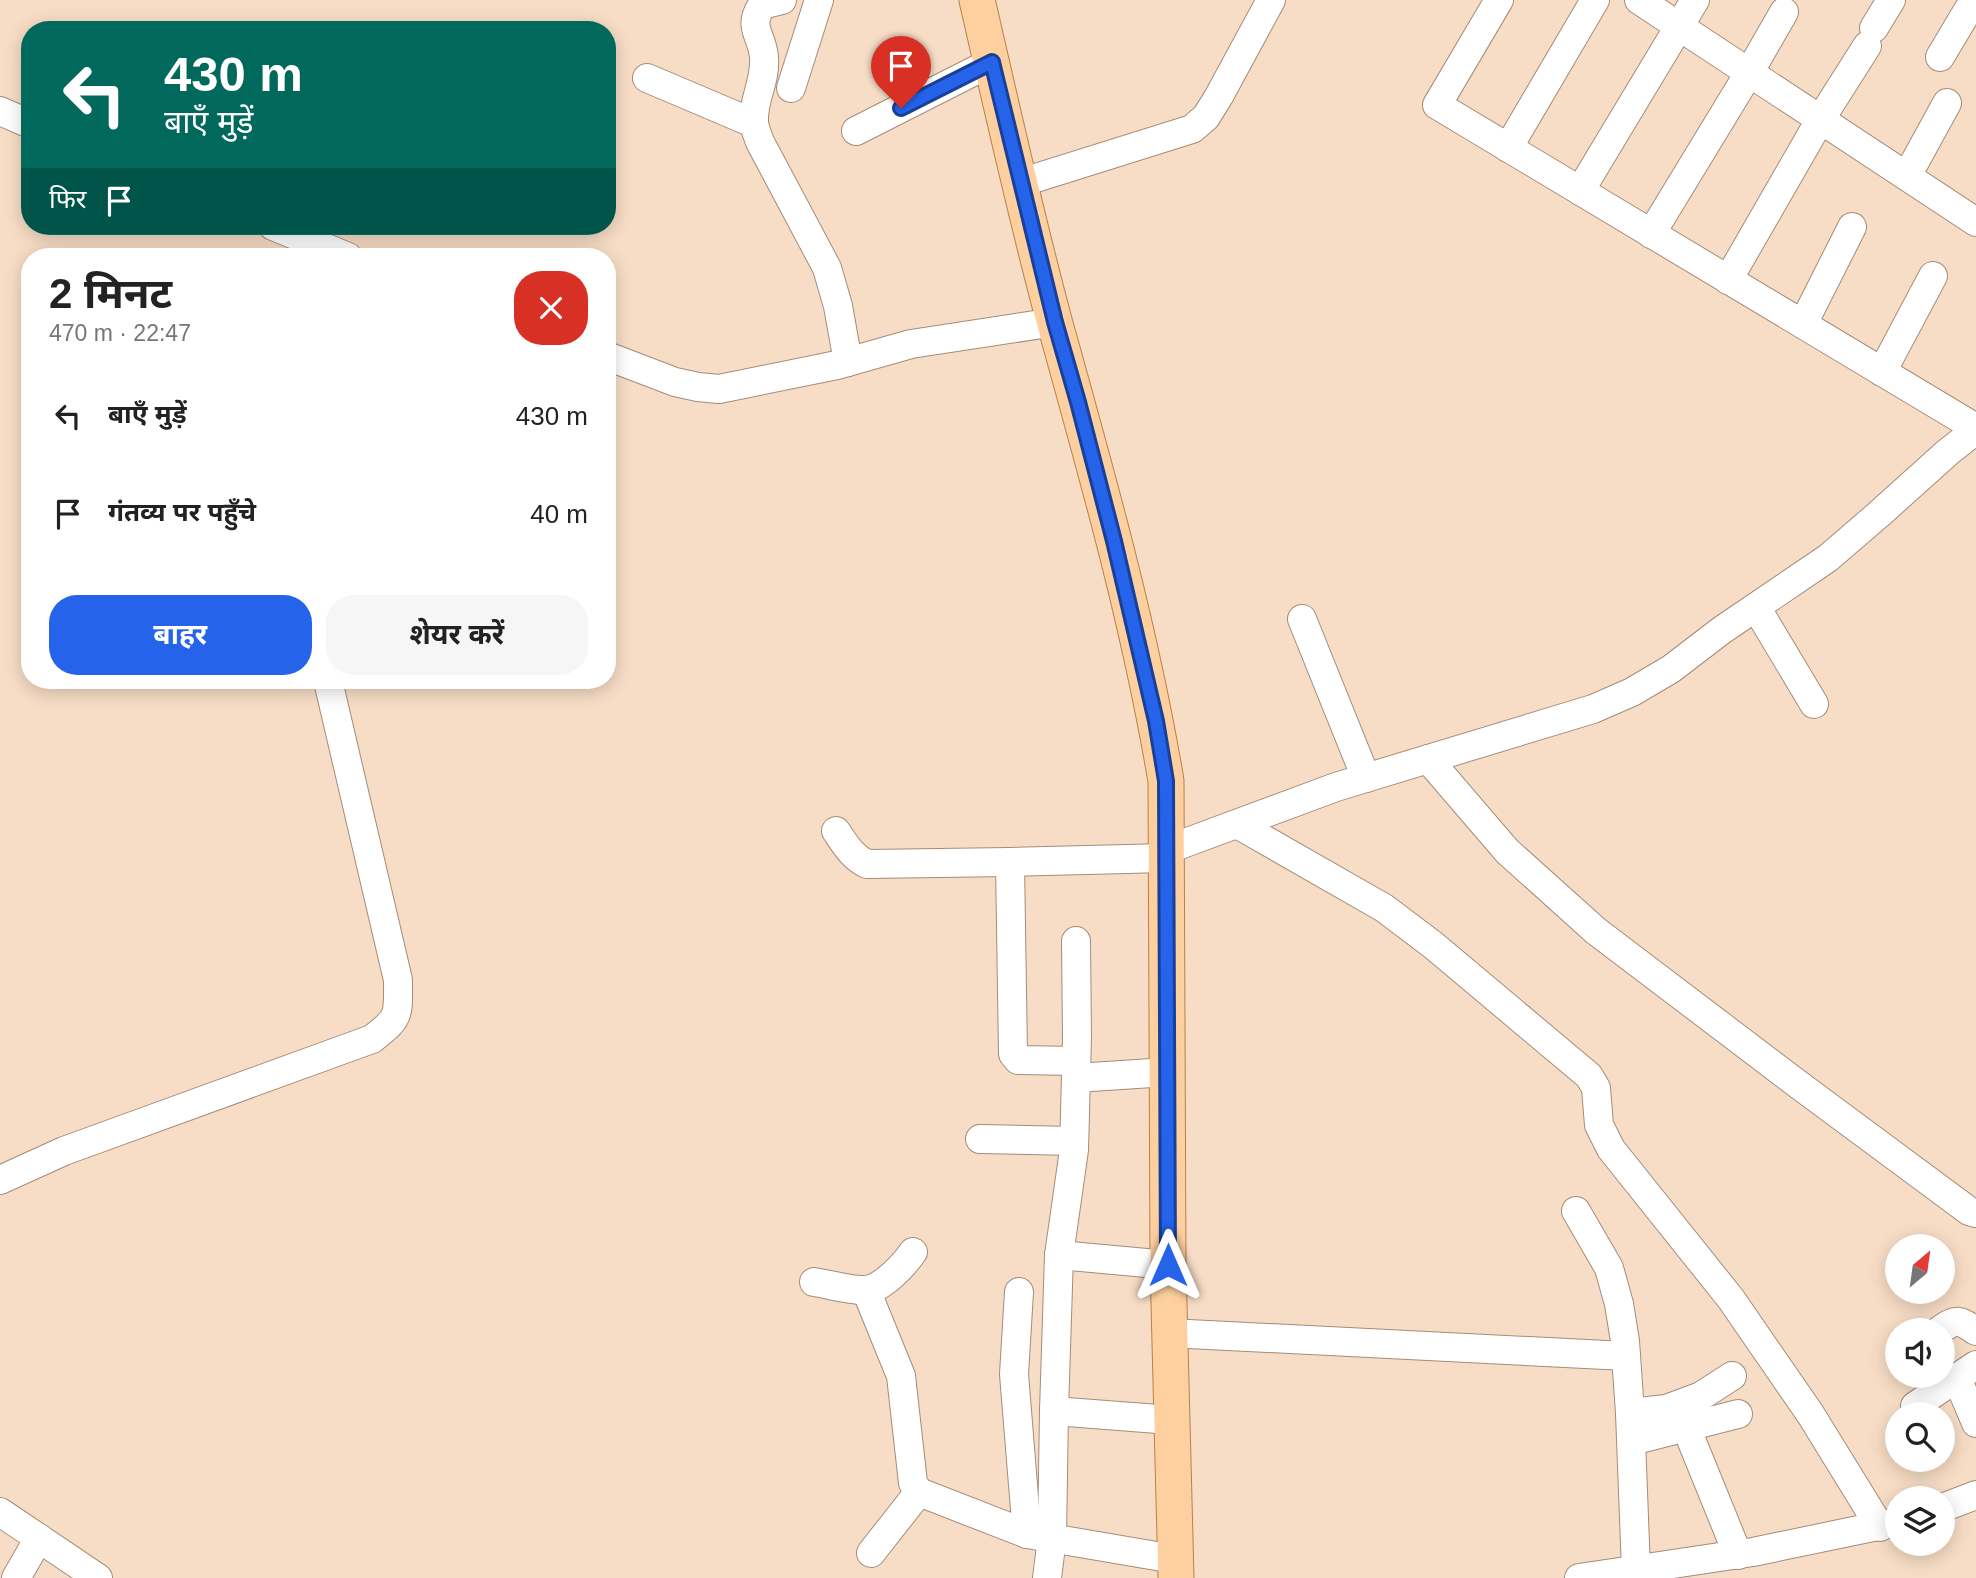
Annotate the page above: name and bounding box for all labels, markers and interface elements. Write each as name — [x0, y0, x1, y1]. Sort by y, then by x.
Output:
pin — [871, 36, 931, 108]
text: 430 m — [164, 47, 303, 101]
icon: arrive — [882, 47, 920, 85]
icon: left — [49, 49, 140, 140]
text: बाएँ मुड़ें — [164, 104, 253, 140]
icon: arrive — [100, 182, 138, 220]
text: फिर — [49, 184, 86, 214]
text: 2 मिनट — [49, 270, 172, 317]
button: close — [514, 271, 588, 345]
text: 470 m · 22:47 — [49, 320, 191, 346]
icon: left — [49, 397, 87, 435]
text: बाएँ मुड़ें — [108, 399, 187, 429]
text: 430 m — [516, 401, 588, 431]
icon: arrive — [49, 495, 87, 533]
text: गंतव्य पर पहुँचे — [108, 497, 256, 527]
text: 40 m — [530, 499, 588, 529]
button: बाहर — [49, 595, 312, 675]
button: शेयर करें — [326, 595, 588, 675]
position arrow — [1131, 1228, 1205, 1302]
north arrow — [1885, 1234, 1955, 1304]
map controls — [1885, 1234, 1955, 1556]
button: sound — [1885, 1318, 1955, 1388]
button: search — [1885, 1402, 1955, 1472]
button: layers — [1885, 1486, 1955, 1556]

